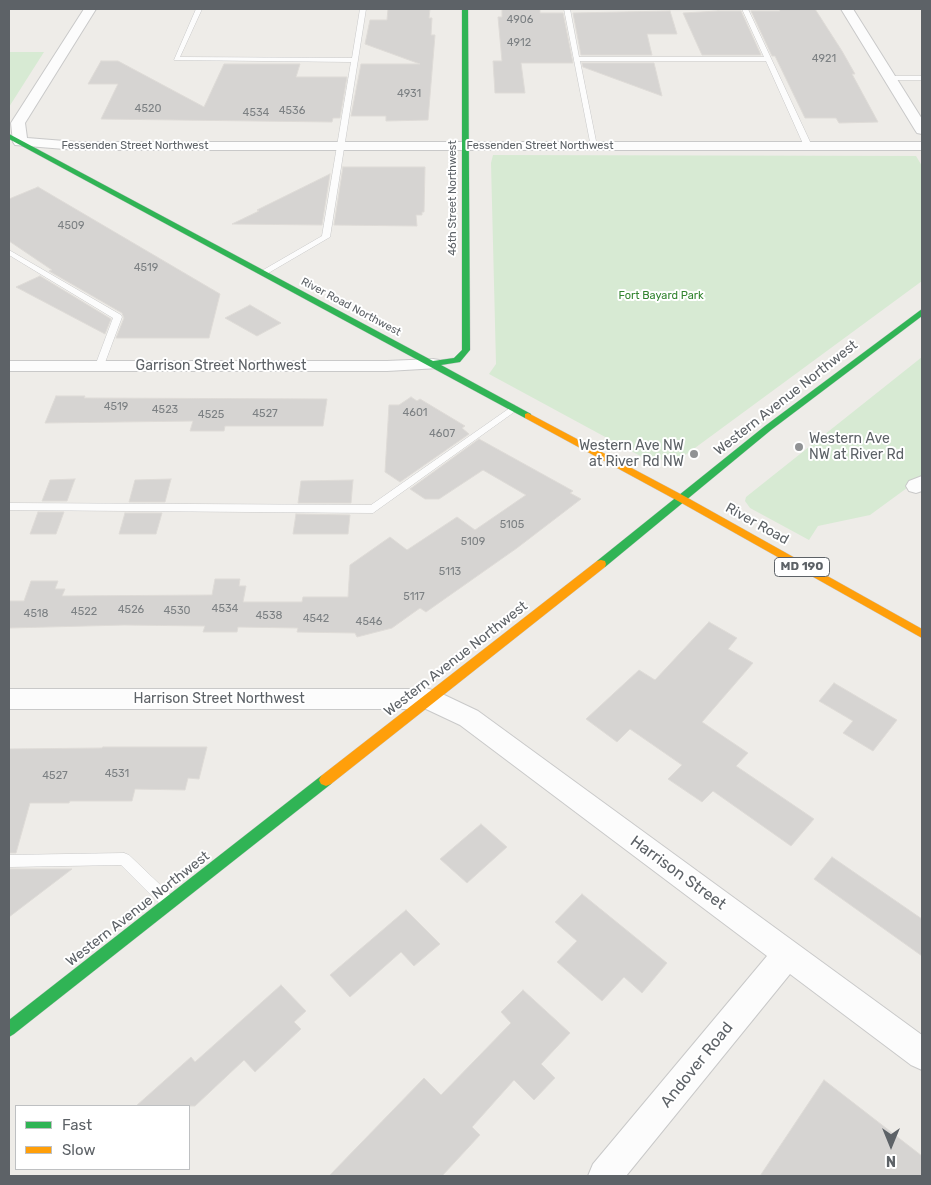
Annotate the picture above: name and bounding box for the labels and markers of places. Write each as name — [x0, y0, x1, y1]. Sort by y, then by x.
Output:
place label: Western Ave NW at River Rd — [809, 431, 904, 464]
place label: Western Ave NW at River Rd NW — [579, 438, 684, 471]
marker: Western Ave NW at River Rd — [793, 441, 805, 453]
marker: Western Ave NW at River Rd NW — [688, 448, 700, 460]

